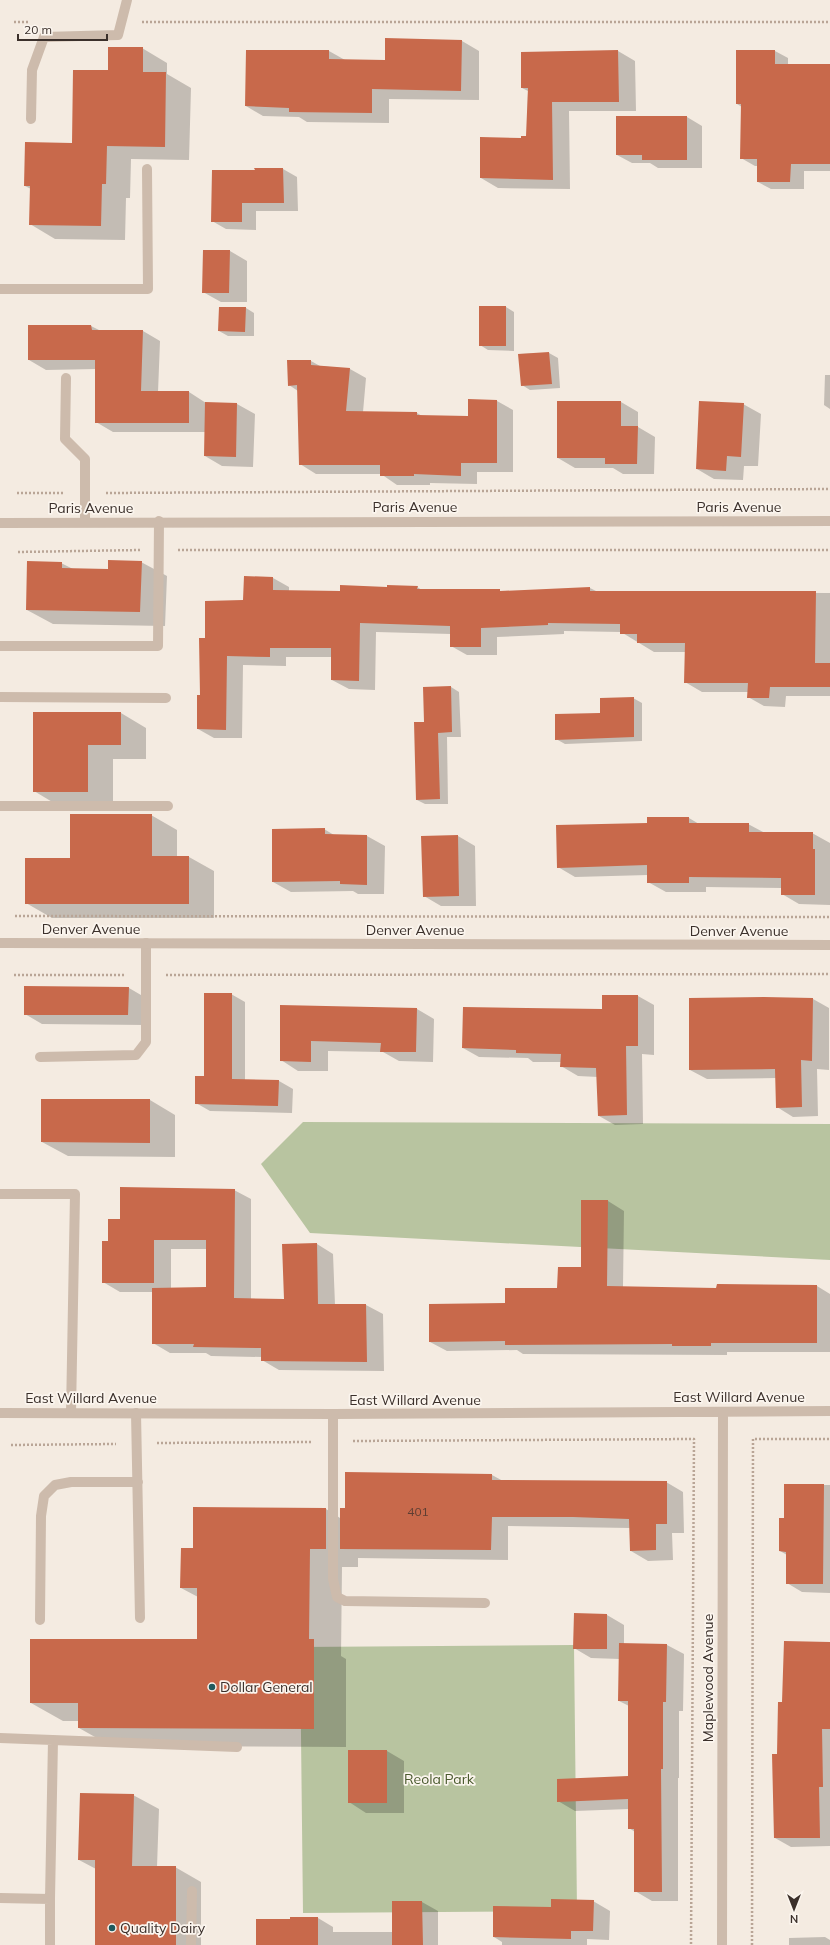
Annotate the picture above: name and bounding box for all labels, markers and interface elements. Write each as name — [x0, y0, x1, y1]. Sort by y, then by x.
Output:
scale bar — [18, 16, 107, 42]
text: 20 m — [24, 22, 52, 37]
street label: Paris Avenue — [373, 498, 457, 516]
street label: Paris Avenue — [697, 498, 781, 516]
street label: Paris Avenue — [49, 499, 133, 517]
street label: Denver Avenue — [42, 920, 140, 938]
street label: Denver Avenue — [366, 921, 464, 939]
street label: Denver Avenue — [690, 922, 788, 940]
street label: East Willard Avenue — [673, 1388, 805, 1406]
street label: East Willard Avenue — [25, 1389, 157, 1407]
street label: East Willard Avenue — [349, 1391, 481, 1409]
house number: 401 — [407, 1504, 429, 1519]
street label: Maplewood Avenue — [699, 1614, 717, 1742]
place label: Dollar General — [220, 1678, 313, 1696]
marker: Dollar General — [207, 1682, 217, 1692]
park label: Reola Park — [404, 1770, 475, 1788]
north arrow — [774, 1889, 814, 1929]
text: N — [790, 1912, 798, 1926]
place label: Quality Dairy — [120, 1919, 206, 1937]
marker: Quality Dairy — [107, 1923, 117, 1933]

